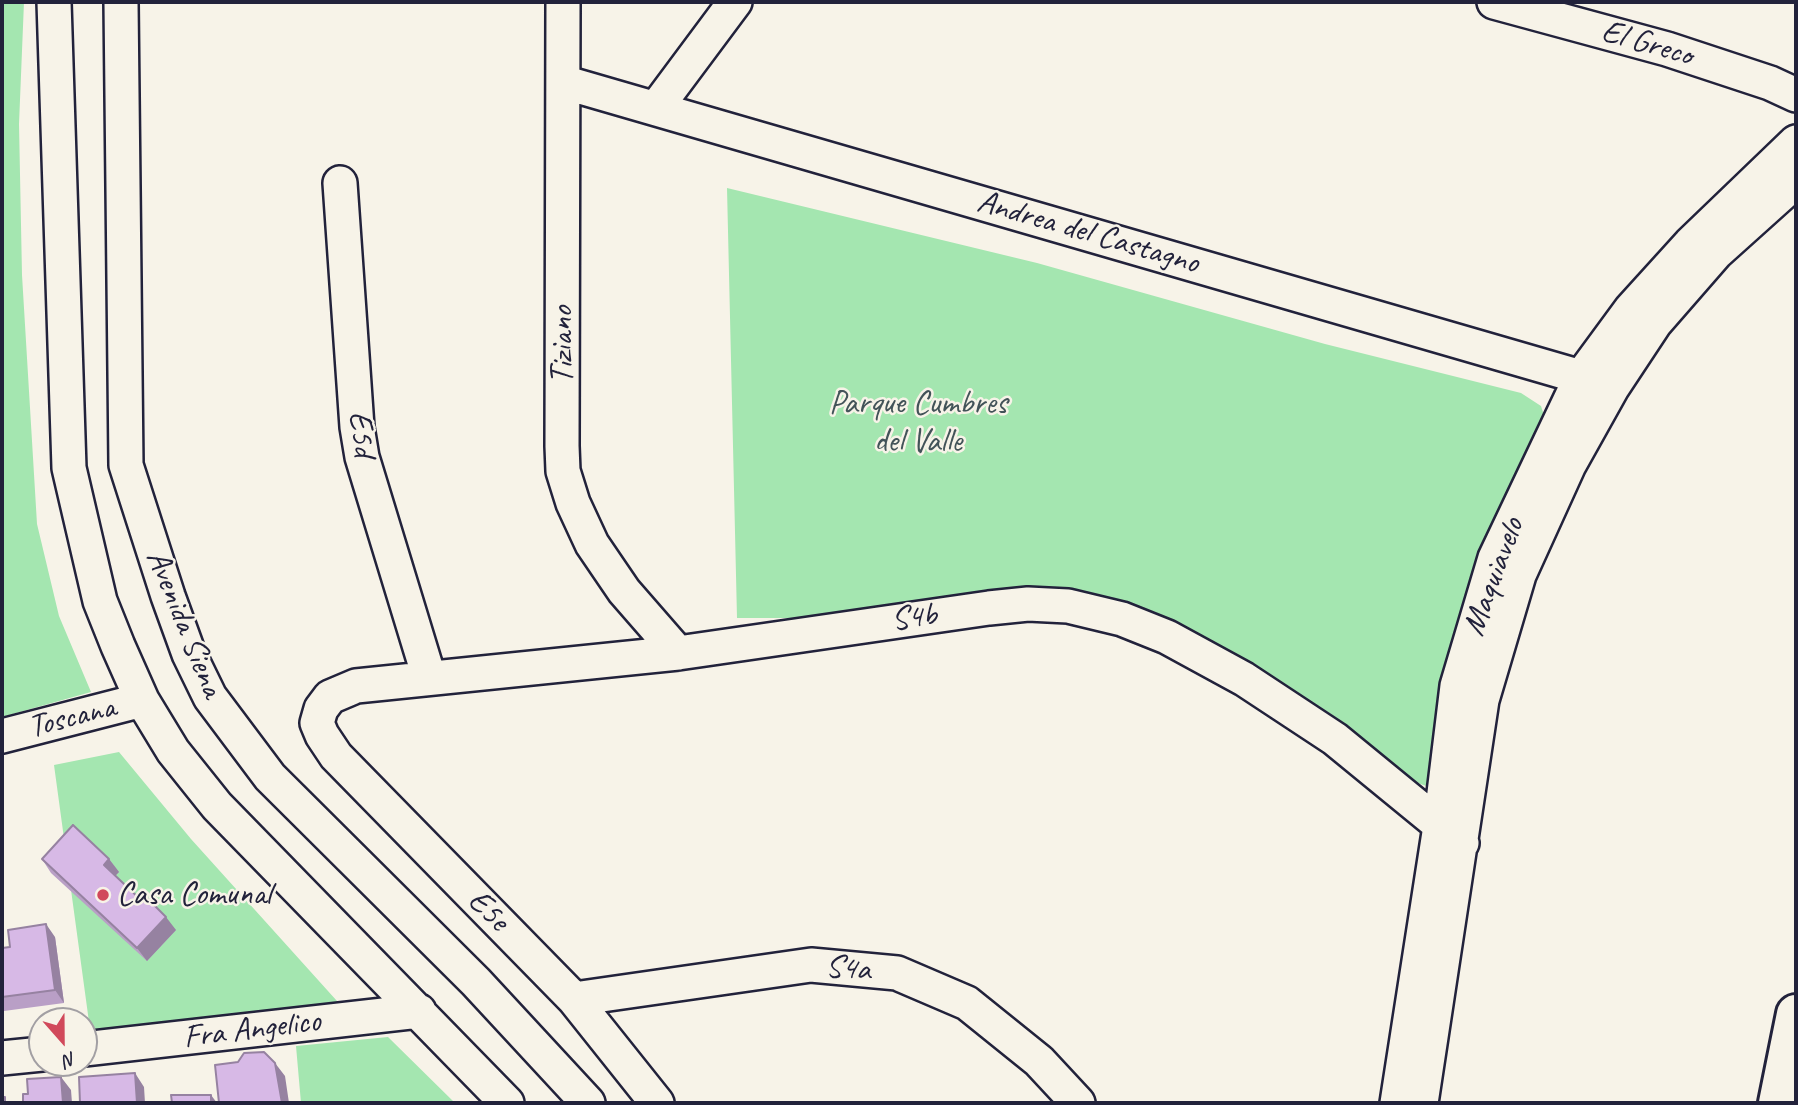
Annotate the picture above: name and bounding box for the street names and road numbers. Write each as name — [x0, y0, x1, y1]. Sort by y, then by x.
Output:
street label: El Greco — [1597, 12, 1697, 76]
street label: Andrea del Castagno — [973, 182, 1203, 284]
street label: Tiziano — [543, 306, 583, 384]
street label: E5d — [339, 409, 383, 459]
street label: Maquiavelo — [1454, 513, 1534, 641]
street label: Avenida Siena — [137, 544, 231, 704]
street label: S4b — [889, 595, 939, 641]
street label: Toscana — [24, 688, 120, 748]
street label: E5e — [459, 882, 517, 940]
street label: S4a — [824, 947, 872, 991]
street label: Fra Angelico — [181, 1002, 323, 1058]

